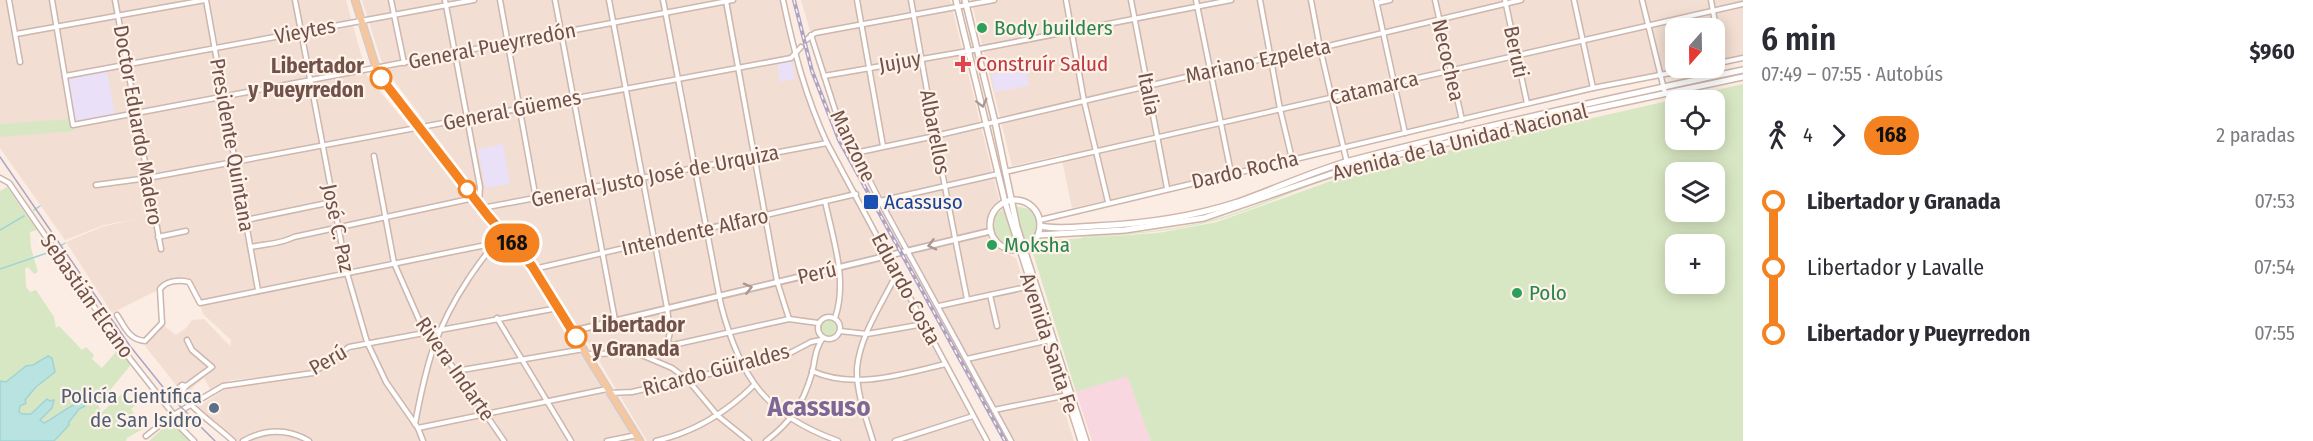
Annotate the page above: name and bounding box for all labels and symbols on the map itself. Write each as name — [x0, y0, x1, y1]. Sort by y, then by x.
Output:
street label: Vieytes — [272, 12, 338, 50]
place label: Body builders — [994, 15, 1113, 41]
street label: Necochea — [1426, 16, 1470, 104]
street label: General Pueyrredón — [406, 17, 578, 75]
north arrow — [1665, 18, 1725, 78]
marker: Body builders — [975, 21, 989, 35]
street label: Doctor Eduardo Madero — [108, 23, 168, 227]
street label: Beruti — [1498, 24, 1534, 80]
street label: Mariano Ezpeleta — [1183, 33, 1333, 89]
street label: Jujuy — [877, 45, 924, 78]
place label: Construír Salud — [976, 51, 1108, 77]
place label: Libertador y Pueyrredon — [247, 53, 364, 103]
marker: Construír Salud — [954, 55, 972, 73]
street label: Presidente Quintana — [204, 56, 260, 234]
street label: Catamarca — [1327, 65, 1421, 111]
marker: Libertador y Pueyrredon — [370, 67, 392, 89]
street label: Italia — [1132, 70, 1166, 118]
street label: General Güemes — [441, 84, 583, 136]
street label: Albarellos — [914, 87, 956, 177]
one-way arrow — [975, 98, 988, 108]
street label: Avenida de la Unidad Nacional — [1330, 98, 1591, 186]
street label: Manzone — [824, 106, 882, 186]
street label: General Justo José de Urquiza — [529, 139, 781, 213]
street label: Dardo Rocha — [1189, 145, 1301, 195]
unlabelled marker — [458, 180, 476, 198]
street label: José C. Paz — [316, 181, 360, 275]
place label: Acassuso — [884, 189, 963, 215]
marker: Acassuso — [862, 193, 880, 211]
street label: Intendente Alfaro — [619, 202, 771, 262]
line badge: 168 — [478, 224, 546, 262]
street label: Eduardo Costa — [866, 228, 946, 350]
street label: Sebastián Elcano — [35, 229, 139, 363]
place label: Moksha — [1004, 232, 1070, 258]
one-way arrow — [927, 237, 937, 250]
marker: Moksha — [985, 238, 999, 252]
street label: Perú — [795, 256, 839, 290]
street label: Avenida Santa Fe — [1014, 270, 1084, 416]
place label: Polo — [1529, 280, 1567, 306]
one-way arrow — [743, 283, 753, 296]
marker: Polo — [1510, 286, 1524, 300]
street label: Rivera Indarte — [410, 312, 500, 426]
place label: Libertador y Granada — [591, 312, 685, 362]
marker: Libertador y Granada — [565, 326, 587, 348]
street label: Ricardo Güiraldes — [640, 338, 792, 402]
street label: Perú — [305, 339, 351, 381]
place label: Policía Científica de San Isidro — [61, 383, 202, 433]
district label: Acassuso — [766, 391, 871, 423]
marker: Policía Científica de San Isidro — [207, 401, 221, 415]

